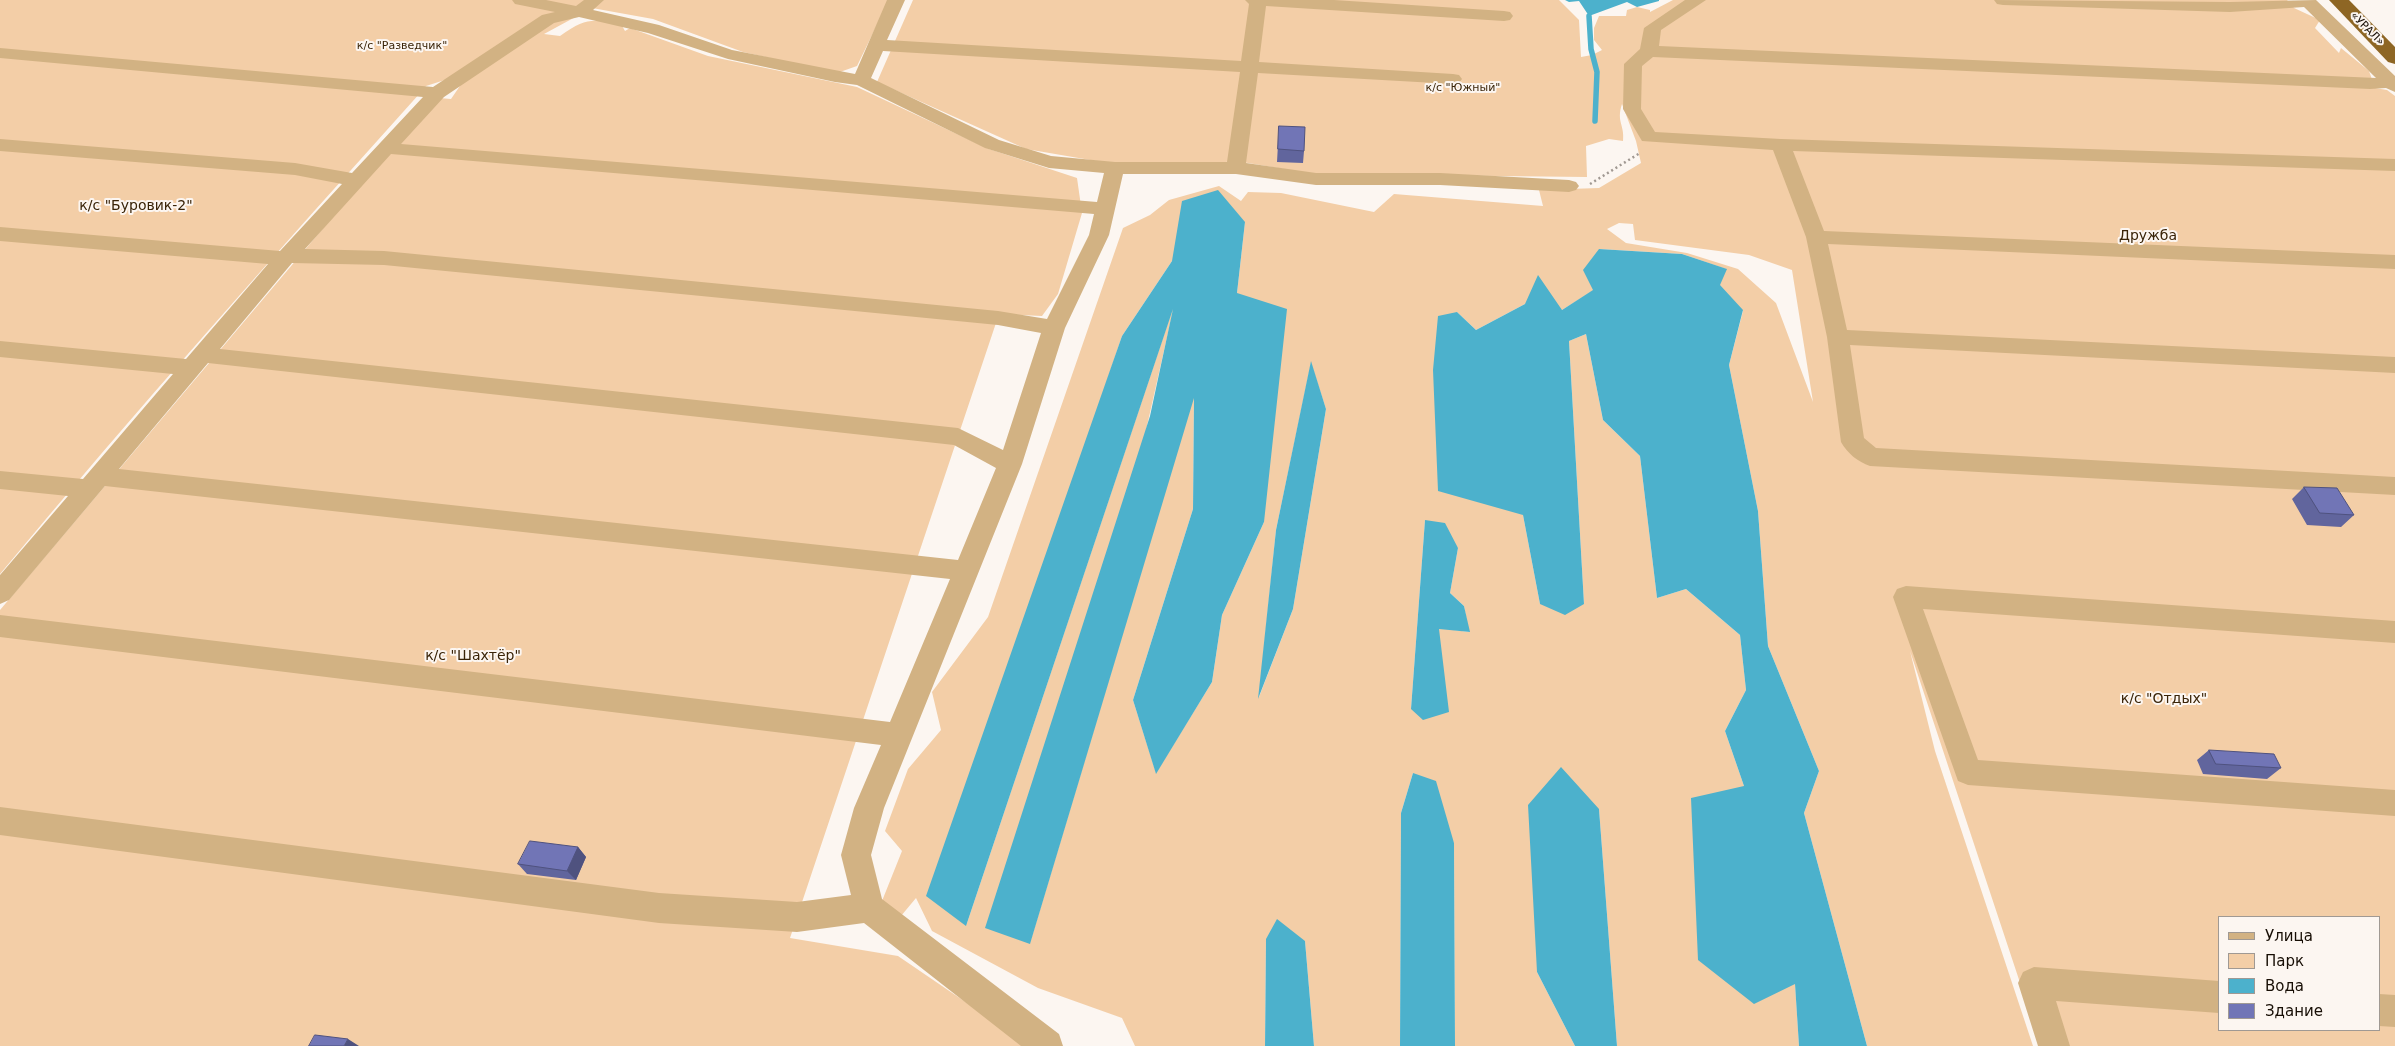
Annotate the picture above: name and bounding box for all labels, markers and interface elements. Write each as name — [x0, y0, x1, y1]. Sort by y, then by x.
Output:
street label: «УРАЛ» — [2347, 9, 2387, 49]
park label: к/с "Разведчик" — [357, 39, 447, 53]
park label: к/с "Южный" — [1426, 81, 1500, 95]
park label: к/с "Буровик-2" — [79, 198, 193, 214]
park label: Дружба — [2119, 228, 2177, 244]
park label: к/с "Шахтёр" — [425, 648, 521, 664]
park label: к/с "Отдых" — [2121, 691, 2207, 707]
legend — [2218, 916, 2380, 1031]
text: Улица — [2265, 927, 2313, 945]
text: Парк — [2265, 952, 2304, 970]
text: Вода — [2265, 977, 2304, 995]
text: Здание — [2265, 1002, 2323, 1020]

